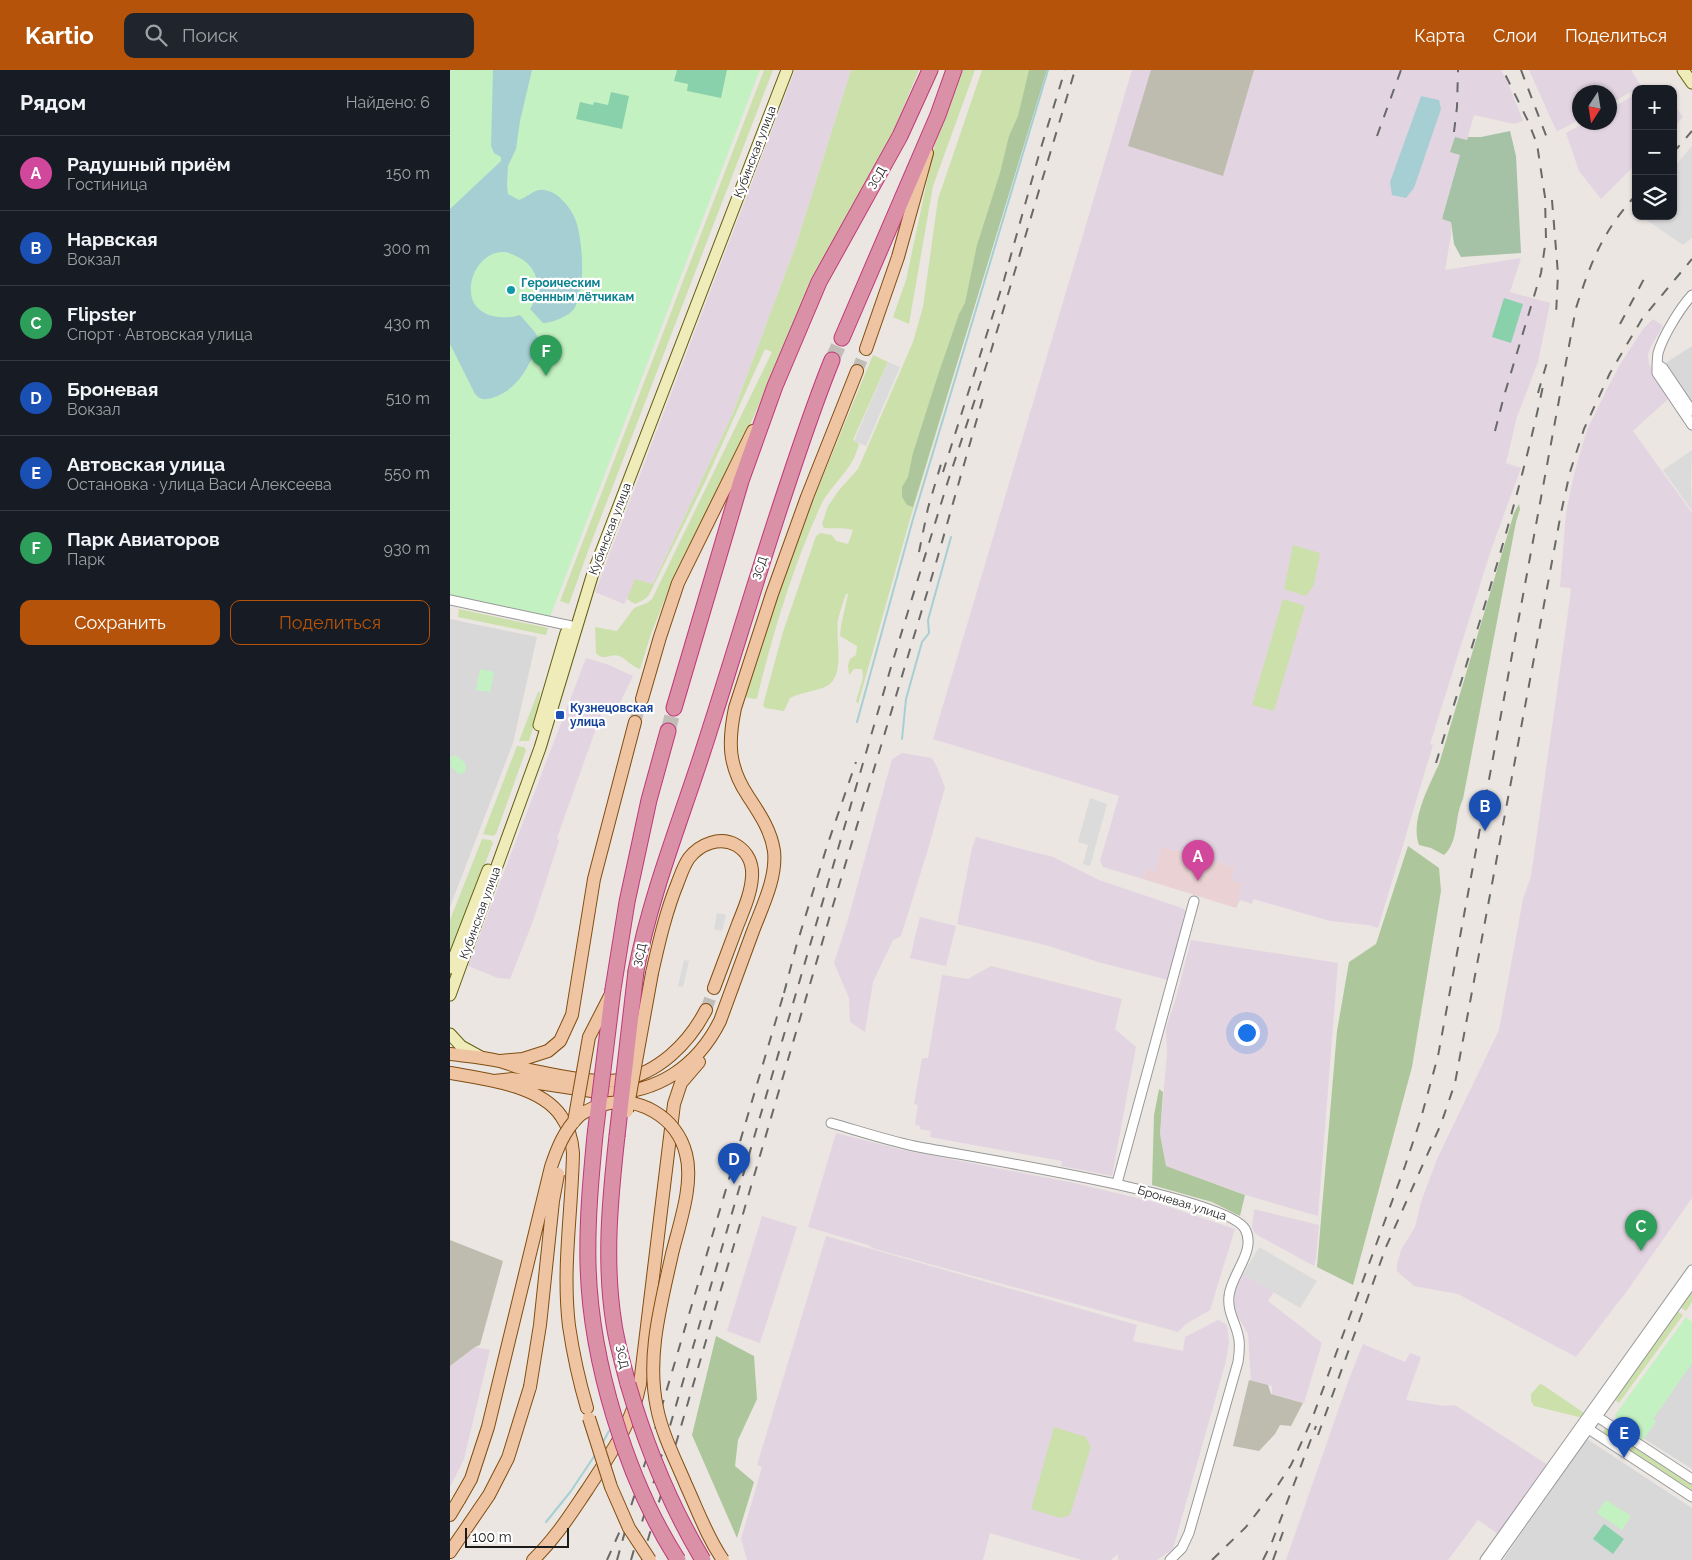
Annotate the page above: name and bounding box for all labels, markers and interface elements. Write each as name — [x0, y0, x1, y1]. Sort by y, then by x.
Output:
search box — [124, 13, 474, 58]
text: Kartio — [25, 21, 94, 50]
icon: search — [142, 21, 170, 49]
text: Поиск — [182, 24, 238, 46]
text: Карта — [1414, 25, 1465, 46]
text: Слои — [1493, 25, 1537, 46]
text: Поделиться — [1565, 25, 1667, 46]
north arrow — [1572, 85, 1617, 130]
map controls — [1632, 85, 1677, 220]
button: + — [1632, 85, 1677, 130]
text: Рядом — [20, 90, 86, 115]
text: Найдено: 6 — [346, 93, 430, 112]
street label: Кубинская улица — [731, 104, 779, 200]
button: − — [1632, 130, 1677, 175]
text: Радушный приём — [67, 153, 231, 175]
text: A — [31, 164, 41, 183]
text: 150 m — [386, 164, 430, 183]
street label: ЗСД — [865, 164, 889, 192]
text: Гостиница — [67, 175, 148, 194]
button: layers — [1632, 175, 1677, 220]
text: Нарвская — [67, 228, 158, 250]
text: B — [31, 239, 41, 258]
text: 300 m — [383, 239, 430, 258]
text: Вокзал — [67, 250, 121, 269]
place label: Героическим военным лётчикам — [521, 276, 634, 304]
marker: Героическим военным лётчикам — [505, 284, 517, 296]
text: Flipster — [67, 303, 136, 325]
text: C — [31, 314, 41, 333]
text: 430 m — [384, 314, 430, 333]
text: Спорт · Автовская улица — [67, 325, 253, 344]
pin: F — [530, 335, 562, 376]
text: Броневая — [67, 378, 158, 400]
text: D — [30, 389, 42, 408]
text: 510 m — [386, 389, 430, 408]
text: Вокзал — [67, 400, 121, 419]
text: Автовская улица — [67, 453, 225, 475]
text: E — [31, 464, 41, 483]
text: 550 m — [384, 464, 430, 483]
text: Остановка · улица Васи Алексеева — [67, 475, 332, 494]
street label: Кубинская улица — [586, 481, 634, 577]
text: Парк Авиаторов — [67, 528, 220, 550]
text: F — [31, 539, 41, 558]
text: 930 m — [384, 539, 430, 558]
text: Парк — [67, 550, 105, 569]
street label: ЗСД — [750, 555, 770, 581]
button: Сохранить — [20, 600, 220, 645]
button: Поделиться — [230, 600, 430, 645]
place label: Кузнецовская улица — [570, 701, 653, 729]
marker: Кузнецовская улица — [554, 709, 566, 721]
pin: B — [1469, 790, 1501, 831]
pin: A — [1182, 840, 1214, 881]
street label: Кубинская улица — [457, 865, 503, 961]
street label: ЗСД — [631, 942, 649, 968]
your location — [1234, 1020, 1260, 1046]
pin: D — [718, 1143, 750, 1184]
street label: Броневая улица — [1136, 1183, 1228, 1223]
pin: C — [1625, 1210, 1657, 1251]
street label: ЗСД — [613, 1344, 631, 1370]
pin: E — [1608, 1417, 1640, 1458]
scale bar — [465, 1525, 569, 1548]
text: 100 m — [472, 1529, 512, 1545]

